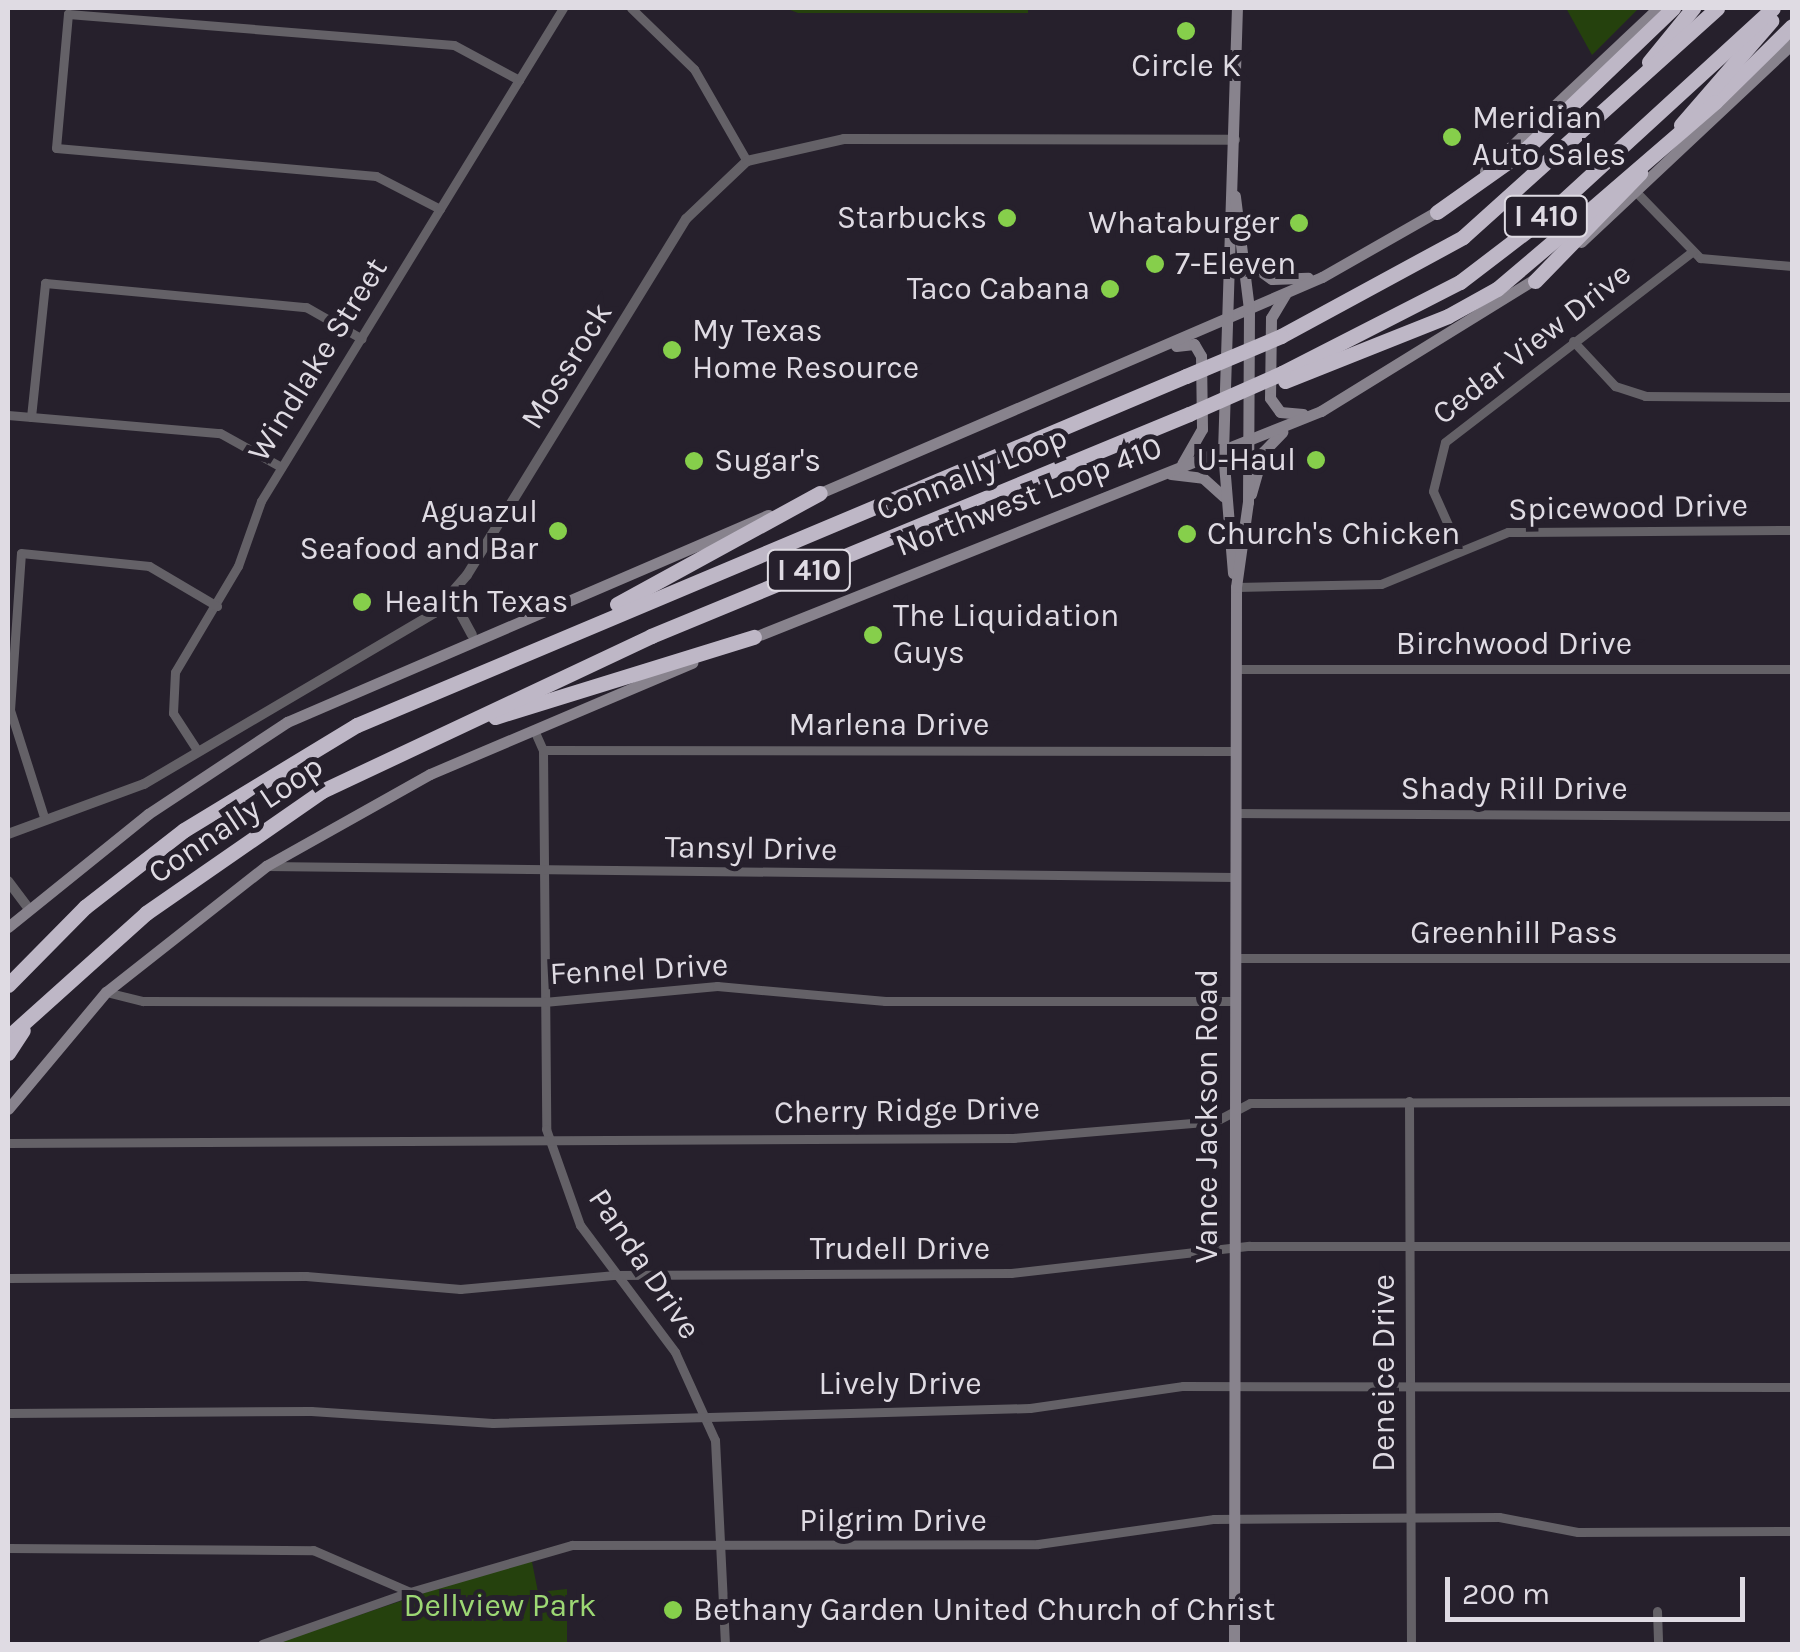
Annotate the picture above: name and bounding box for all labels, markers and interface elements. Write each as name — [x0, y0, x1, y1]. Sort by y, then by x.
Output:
marker: Circle K — [1175, 20, 1197, 42]
place label: Circle K — [1131, 47, 1241, 85]
place label: Meridian Auto Sales — [1472, 100, 1626, 175]
marker: Meridian Auto Sales — [1441, 126, 1463, 148]
road number: I 410 — [1504, 191, 1588, 241]
place label: Starbucks — [837, 199, 987, 237]
place label: Whataburger — [1088, 204, 1279, 242]
marker: Starbucks — [996, 207, 1018, 229]
marker: Whataburger — [1288, 212, 1310, 234]
place label: 7-Eleven — [1175, 245, 1296, 283]
street label: Windlake Street — [240, 251, 396, 469]
marker: 7-Eleven — [1144, 253, 1166, 275]
street label: Cedar View Drive — [1425, 255, 1639, 433]
place label: Taco Cabana — [907, 270, 1090, 308]
marker: Taco Cabana — [1099, 278, 1121, 300]
street label: Mossrock — [513, 296, 621, 436]
place label: My Texas Home Resource — [692, 313, 919, 388]
marker: My Texas Home Resource — [661, 339, 683, 361]
street label: Connally Loop — [871, 418, 1073, 530]
street label: Northwest Loop 410 — [890, 429, 1168, 565]
place label: U-Haul — [1197, 441, 1296, 479]
place label: Sugar's — [714, 442, 821, 480]
marker: U-Haul — [1305, 449, 1327, 471]
marker: Sugar's — [683, 450, 705, 472]
street label: Spicewood Drive — [1508, 487, 1748, 529]
place label: Aguazul Seafood and Bar — [300, 494, 538, 569]
place label: Church's Chicken — [1207, 515, 1460, 553]
marker: Aguazul Seafood and Bar — [547, 520, 569, 542]
marker: Church's Chicken — [1176, 523, 1198, 545]
road number: I 410 — [766, 545, 852, 595]
place label: Health Texas — [384, 583, 568, 621]
marker: Health Texas — [349, 589, 375, 615]
place label: The Liquidation Guys — [893, 598, 1119, 673]
marker: The Liquidation Guys — [862, 624, 884, 646]
street label: Birchwood Drive — [1396, 625, 1632, 663]
street label: Marlena Drive — [789, 706, 989, 744]
street label: Connally Loop — [141, 747, 331, 893]
street label: Shady Rill Drive — [1400, 770, 1628, 808]
street label: Tansyl Drive — [664, 828, 838, 870]
street label: Greenhill Pass — [1410, 914, 1618, 952]
street label: Fennel Drive — [549, 946, 729, 994]
street label: Vance Jackson Road — [1188, 969, 1226, 1263]
street label: Cherry Ridge Drive — [774, 1089, 1040, 1133]
street label: Panda Drive — [580, 1181, 708, 1347]
street label: Trudell Drive — [810, 1230, 990, 1268]
street label: Deneice Drive — [1365, 1274, 1403, 1472]
street label: Lively Drive — [818, 1365, 982, 1403]
street label: Pilgrim Drive — [799, 1502, 987, 1540]
scale bar — [1450, 1557, 1750, 1619]
text: 200 m — [1462, 1576, 1550, 1612]
park label: Dellview Park — [403, 1587, 597, 1625]
place label: Bethany Garden United Church of Christ — [693, 1591, 1275, 1629]
marker: Bethany Garden United Church of Christ — [662, 1599, 684, 1621]

